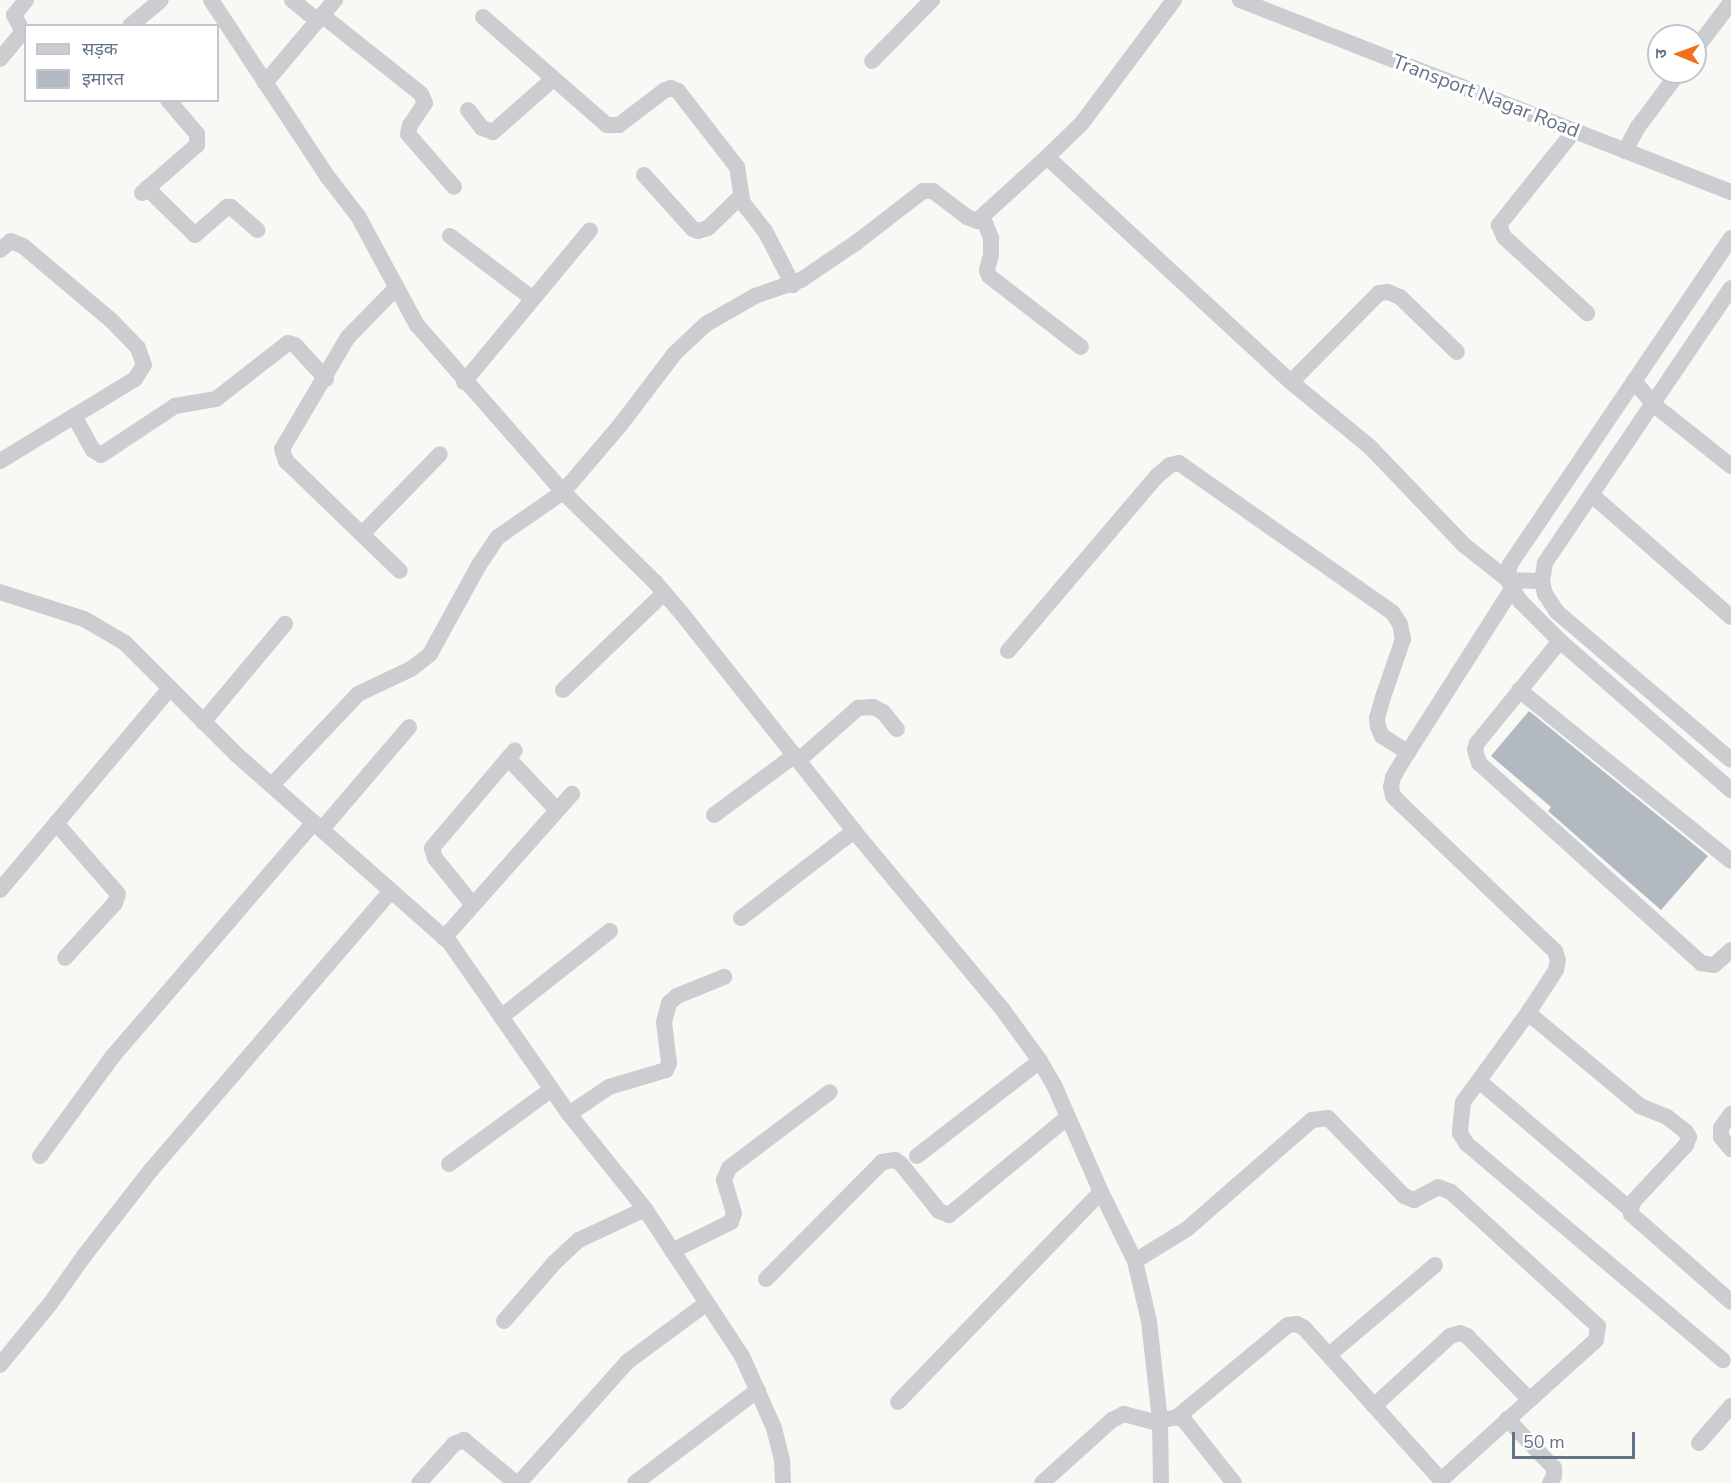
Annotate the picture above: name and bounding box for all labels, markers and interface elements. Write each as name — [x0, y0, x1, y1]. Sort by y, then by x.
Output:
legend — [24, 24, 219, 102]
north arrow — [1647, 24, 1707, 84]
text: सड़क — [82, 37, 118, 61]
street label: Transport Nagar Road — [1389, 49, 1583, 143]
text: उ — [1650, 49, 1672, 59]
text: इमारत — [82, 67, 124, 91]
scale bar — [1515, 1420, 1638, 1458]
text: 50 m — [1523, 1430, 1565, 1454]

